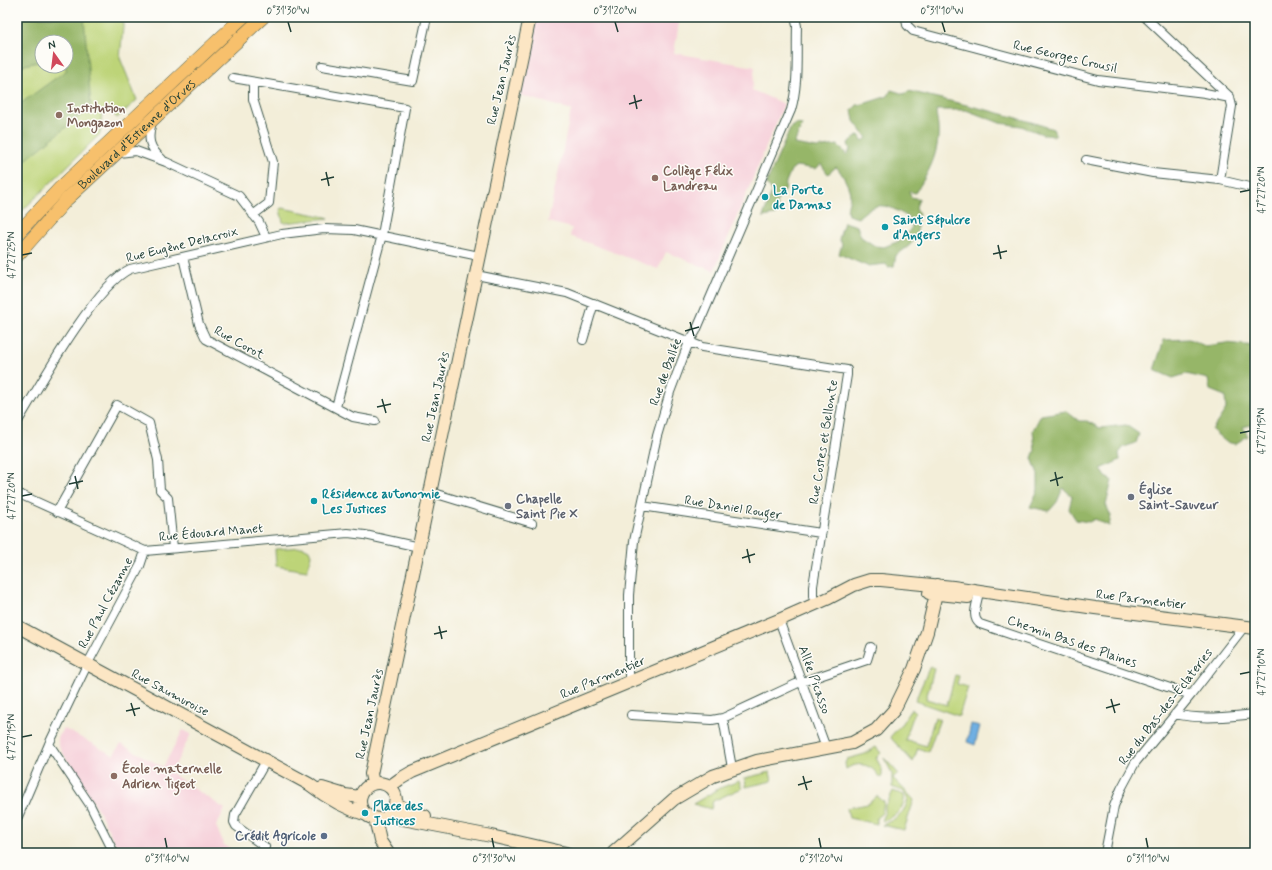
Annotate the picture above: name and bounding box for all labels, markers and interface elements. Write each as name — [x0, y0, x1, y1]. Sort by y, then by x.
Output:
text: 0°31'30"W — [267, 4, 309, 18]
text: 0°31'20"W — [593, 4, 637, 18]
text: 0°31'10"W — [921, 4, 963, 18]
street label: Rue Jean Jaurès — [483, 33, 521, 127]
north arrow — [34, 34, 74, 74]
street label: Rue Georges Crousil — [1011, 37, 1119, 78]
text: N — [47, 38, 57, 53]
street label: Boulevard d'Estienne d'Orves — [74, 75, 199, 193]
place label: Institution Mongazon — [67, 100, 126, 134]
marker: Institution Mongazon — [54, 110, 64, 120]
place label: Collège Félix Landreau — [663, 163, 734, 195]
text: 47°27'20"N — [1255, 166, 1269, 214]
marker: Collège Félix Landreau — [650, 173, 660, 183]
place label: La Porte de Damas — [773, 182, 832, 214]
marker: La Porte de Damas — [760, 192, 770, 202]
place label: Saint Sépulcre d'Angers — [893, 212, 971, 247]
marker: Saint Sépulcre d'Angers — [880, 222, 890, 232]
street label: Rue Eugène Delacroix — [124, 223, 240, 267]
text: 47°27'25"N — [5, 231, 19, 278]
street label: Rue Corot — [211, 322, 268, 364]
street label: Rue de Ballée — [646, 336, 686, 408]
street label: Rue Jean Jaurès — [418, 350, 454, 444]
street label: Rue Costes et Bellonte — [806, 378, 842, 506]
text: 47°27'15"N — [1255, 407, 1269, 454]
text: 47°27'20"N — [5, 472, 19, 520]
place label: Église Saint-Sauveur — [1139, 481, 1219, 514]
place label: Résidence autonomie Les Justices — [322, 486, 440, 518]
place label: Chapelle Saint Pie X — [516, 491, 578, 523]
street label: Rue Daniel Rouger — [683, 492, 784, 526]
marker: Église Saint-Sauveur — [1126, 492, 1136, 502]
marker: Résidence autonomie Les Justices — [309, 496, 319, 506]
marker: Chapelle Saint Pie X — [503, 501, 513, 511]
street label: Rue Édouard Manet — [158, 519, 264, 546]
street label: Rue Paul Cézanne — [75, 554, 137, 652]
street label: Rue Parmentier — [1095, 586, 1188, 614]
street label: Chemin Bas des Plaines — [1005, 612, 1139, 672]
street label: Allée Picasso — [794, 643, 834, 717]
street label: Rue du Bas-des-Éclateries — [1114, 644, 1217, 769]
text: 47°27'10"N — [1255, 648, 1269, 695]
street label: Rue Parmentier — [558, 652, 649, 704]
street label: Rue Saumuroise — [128, 665, 212, 721]
street label: Rue Jean Jaurès — [352, 667, 388, 761]
text: 47°27'15"N — [5, 713, 19, 760]
place label: École maternelle Adrien Tigeot — [122, 760, 222, 796]
marker: École maternelle Adrien Tigeot — [109, 771, 119, 781]
place label: Place des Justices — [373, 798, 423, 830]
marker: Place des Justices — [360, 808, 370, 818]
place label: Crédit Agricole — [235, 828, 316, 847]
marker: Crédit Agricole — [319, 831, 329, 841]
text: 0°31'40"W — [145, 852, 189, 866]
text: 0°31'30"W — [473, 852, 515, 866]
text: 0°31'20"W — [799, 852, 843, 866]
text: 0°31'10"W — [1127, 852, 1169, 866]

